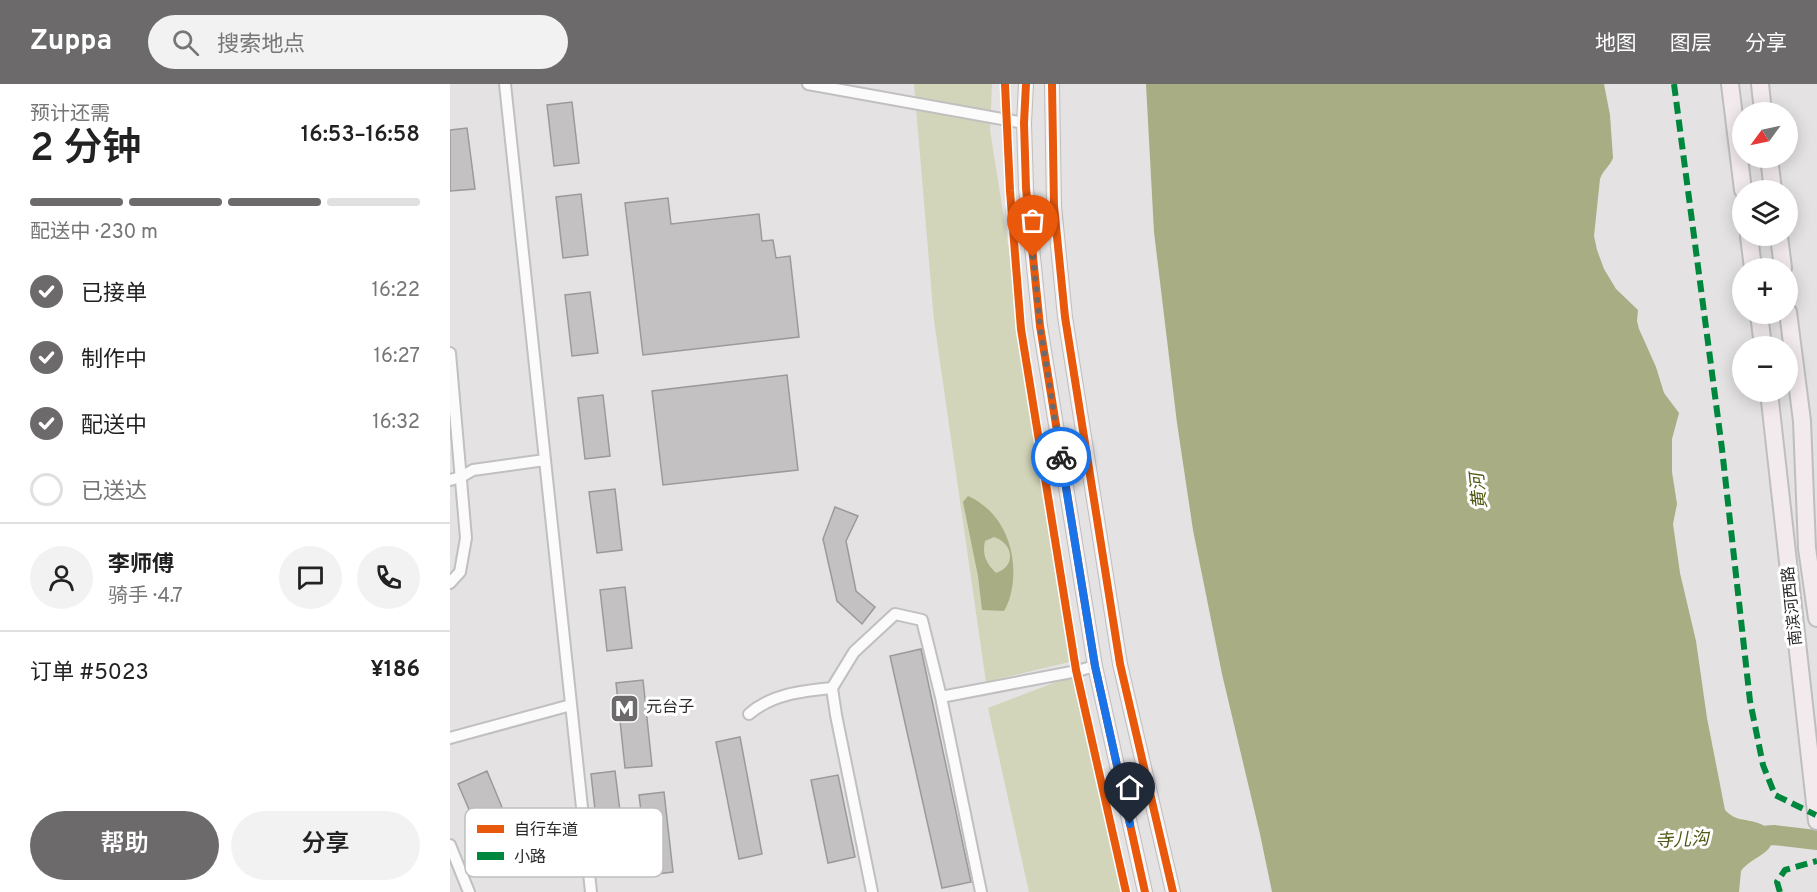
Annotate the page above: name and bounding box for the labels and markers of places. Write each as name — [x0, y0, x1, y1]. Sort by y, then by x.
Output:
pin — [1007, 195, 1058, 257]
metro station icon: 元台子 — [609, 692, 641, 724]
place label: 元台子 — [646, 698, 694, 718]
pin — [1104, 762, 1155, 824]

